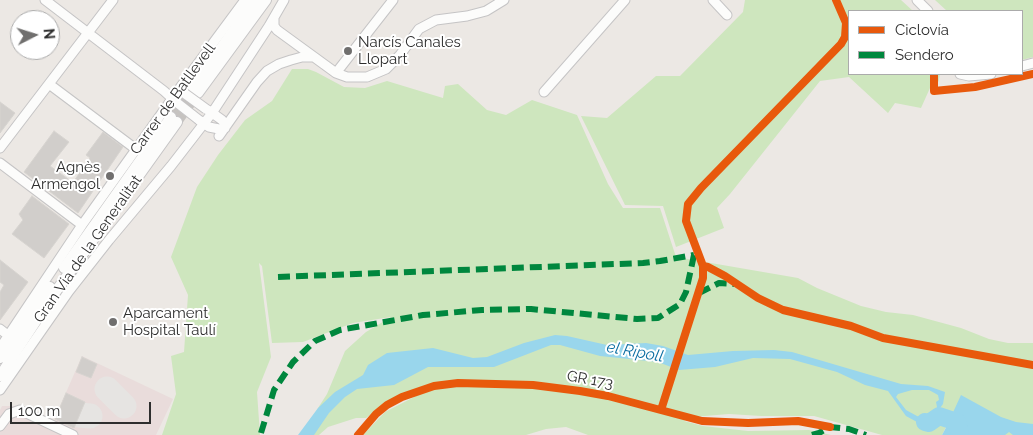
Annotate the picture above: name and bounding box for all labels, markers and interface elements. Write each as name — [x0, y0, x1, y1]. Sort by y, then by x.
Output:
north arrow — [10, 10, 60, 60]
legend — [848, 10, 1023, 75]
text: Ciclovía — [895, 21, 949, 39]
text: N — [41, 28, 57, 40]
place label: Narcís Canales Llopart — [358, 33, 461, 68]
street label: Carrer de Batllevell — [127, 40, 219, 158]
marker: Narcís Canales Llopart — [342, 45, 354, 57]
text: Sendero — [895, 46, 954, 64]
place label: Agnès Armengol — [31, 158, 100, 193]
marker: Agnès Armengol — [104, 170, 116, 182]
street label: Gran Via de la Generalitat — [30, 172, 146, 326]
place label: Aparcament Hospital Taulí — [123, 304, 216, 339]
marker: Aparcament Hospital Taulí — [107, 316, 119, 328]
water label: el Ripoll — [605, 338, 665, 366]
street label: GR 173 — [565, 367, 615, 393]
scale bar — [12, 392, 154, 424]
text: 100 m — [18, 402, 60, 420]

